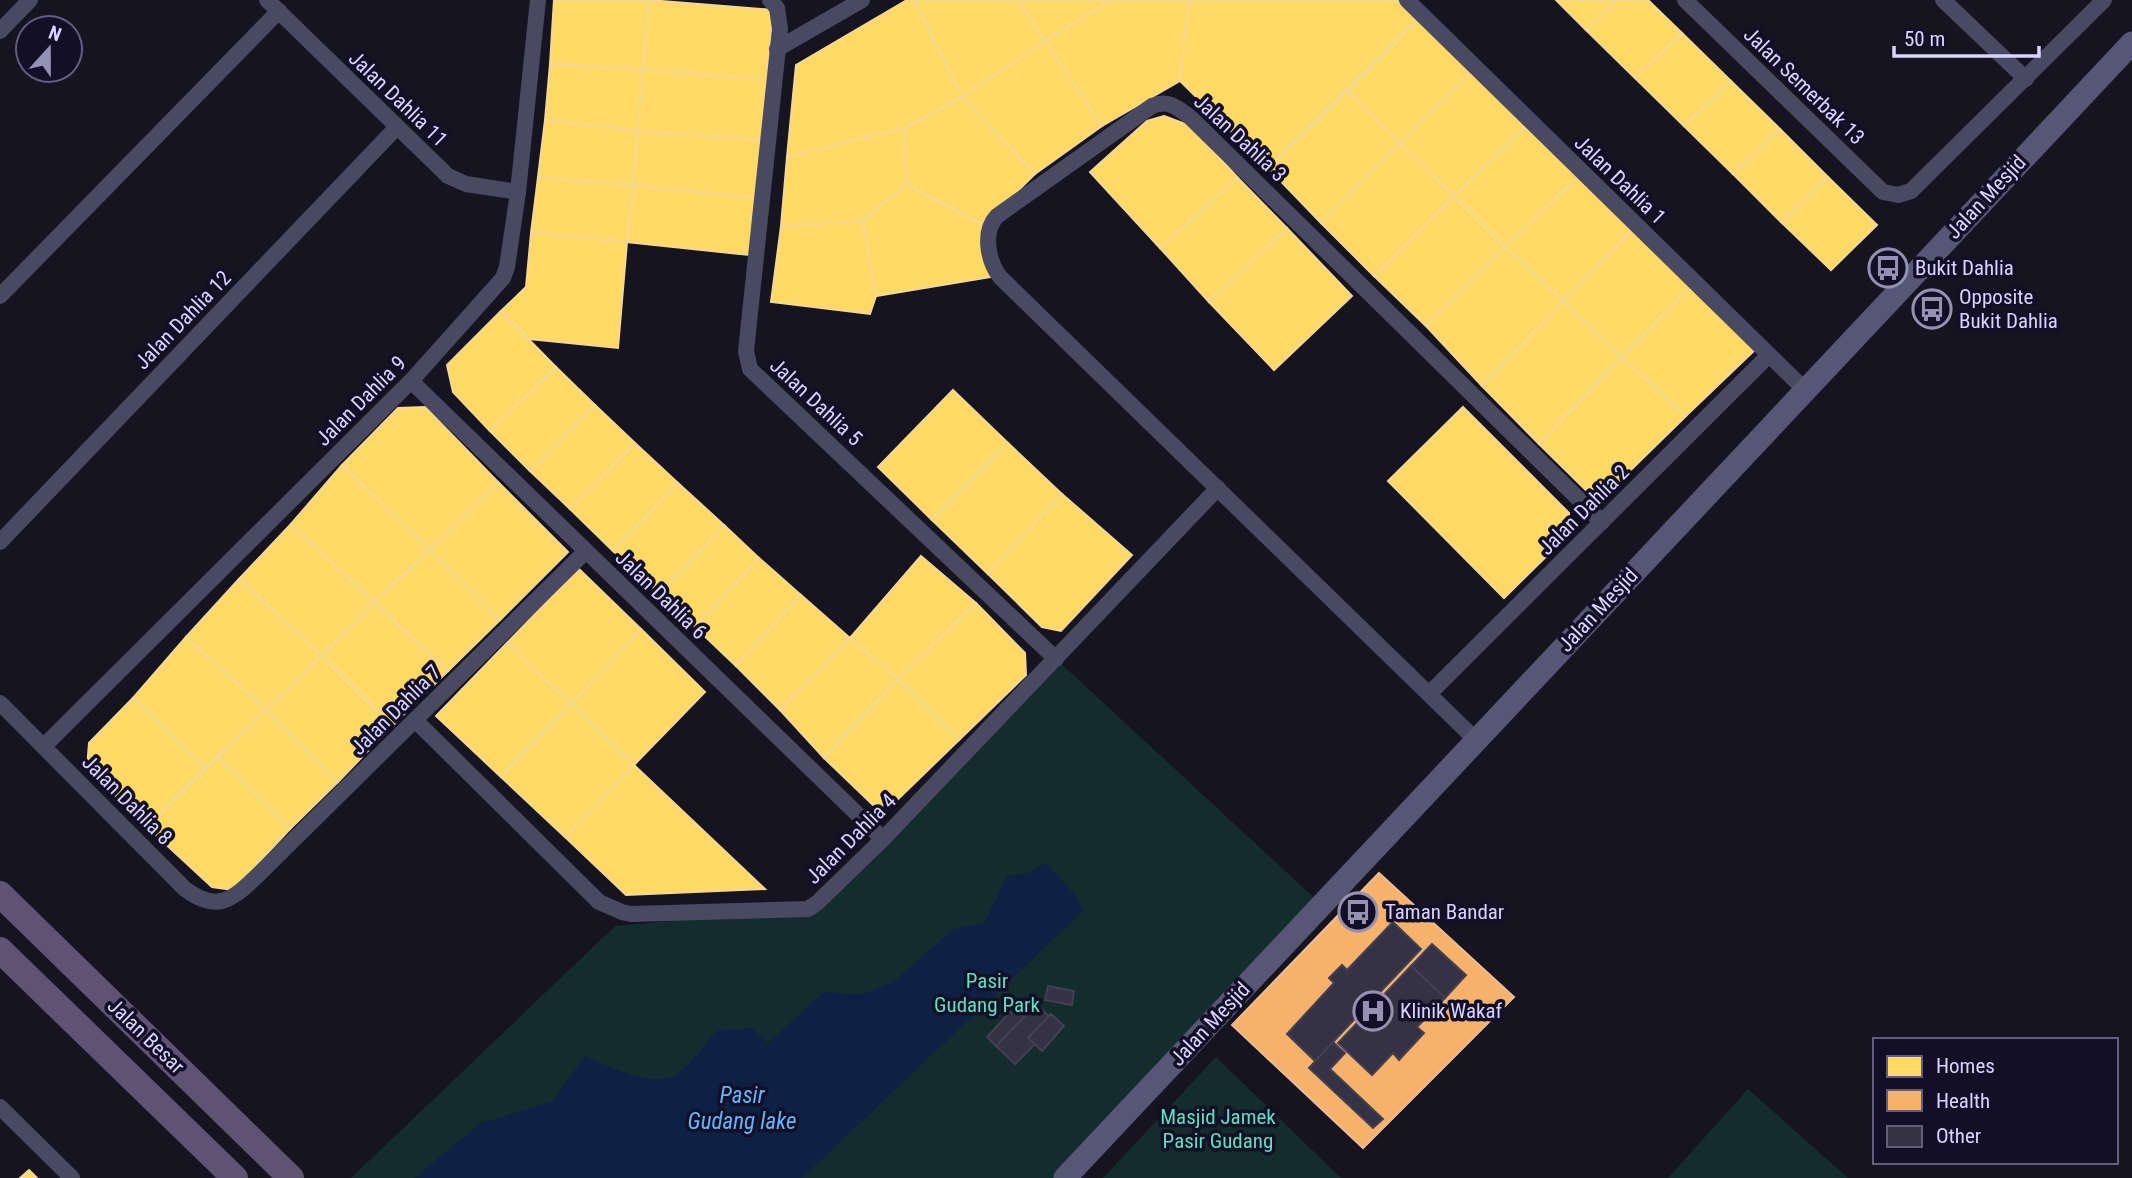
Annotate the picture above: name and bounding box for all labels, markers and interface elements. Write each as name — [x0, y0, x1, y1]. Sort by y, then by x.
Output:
north arrow — [14, 14, 84, 84]
scale bar — [1894, 14, 2039, 58]
text: N — [45, 21, 64, 46]
street label: Jalan Semerbak 13 — [1739, 22, 1869, 150]
text: 50 m — [1904, 27, 1945, 51]
street label: Jalan Dahlia 11 — [344, 46, 452, 152]
street label: Jalan Dahlia 3 — [1189, 89, 1291, 187]
street label: Jalan Dahlia 1 — [1570, 131, 1670, 229]
street label: Jalan Mesjid — [1941, 150, 2031, 244]
bus stop icon: Bukit Dahlia — [1867, 247, 1909, 289]
place label: Bukit Dahlia — [1915, 256, 2014, 280]
street label: Jalan Dahlia 12 — [130, 266, 236, 374]
place label: Opposite Bukit Dahlia — [1959, 285, 2058, 333]
bus stop icon: Opposite Bukit Dahlia — [1911, 288, 1953, 330]
street label: Jalan Dahlia 9 — [311, 351, 411, 451]
street label: Jalan Dahlia 5 — [765, 353, 867, 451]
street label: Jalan Dahlia 2 — [1534, 460, 1634, 560]
street label: Jalan Dahlia 6 — [611, 546, 711, 644]
street label: Jalan Mesjid — [1553, 563, 1643, 657]
street label: Jalan Dahlia 7 — [346, 660, 446, 760]
street label: Jalan Dahlia 8 — [77, 750, 177, 850]
street label: Jalan Dahlia 4 — [801, 789, 901, 889]
bus stop icon: Taman Bandar — [1337, 891, 1379, 933]
place label: Taman Bandar — [1385, 900, 1504, 924]
park label: Pasir Gudang Park — [934, 969, 1040, 1017]
street label: Jalan Mesjid — [1165, 977, 1255, 1071]
hospital icon: Klinik Wakaf — [1352, 990, 1394, 1032]
street label: Jalan Besar — [103, 994, 189, 1078]
place label: Klinik Wakaf — [1400, 999, 1503, 1023]
legend — [1873, 1038, 2118, 1164]
text: Homes — [1936, 1054, 1995, 1078]
water label: Pasir Gudang lake — [688, 1082, 796, 1135]
text: Health — [1936, 1089, 1990, 1113]
park label: Masjid Jamek Pasir Gudang — [1160, 1105, 1276, 1153]
text: Other — [1936, 1124, 1981, 1148]

